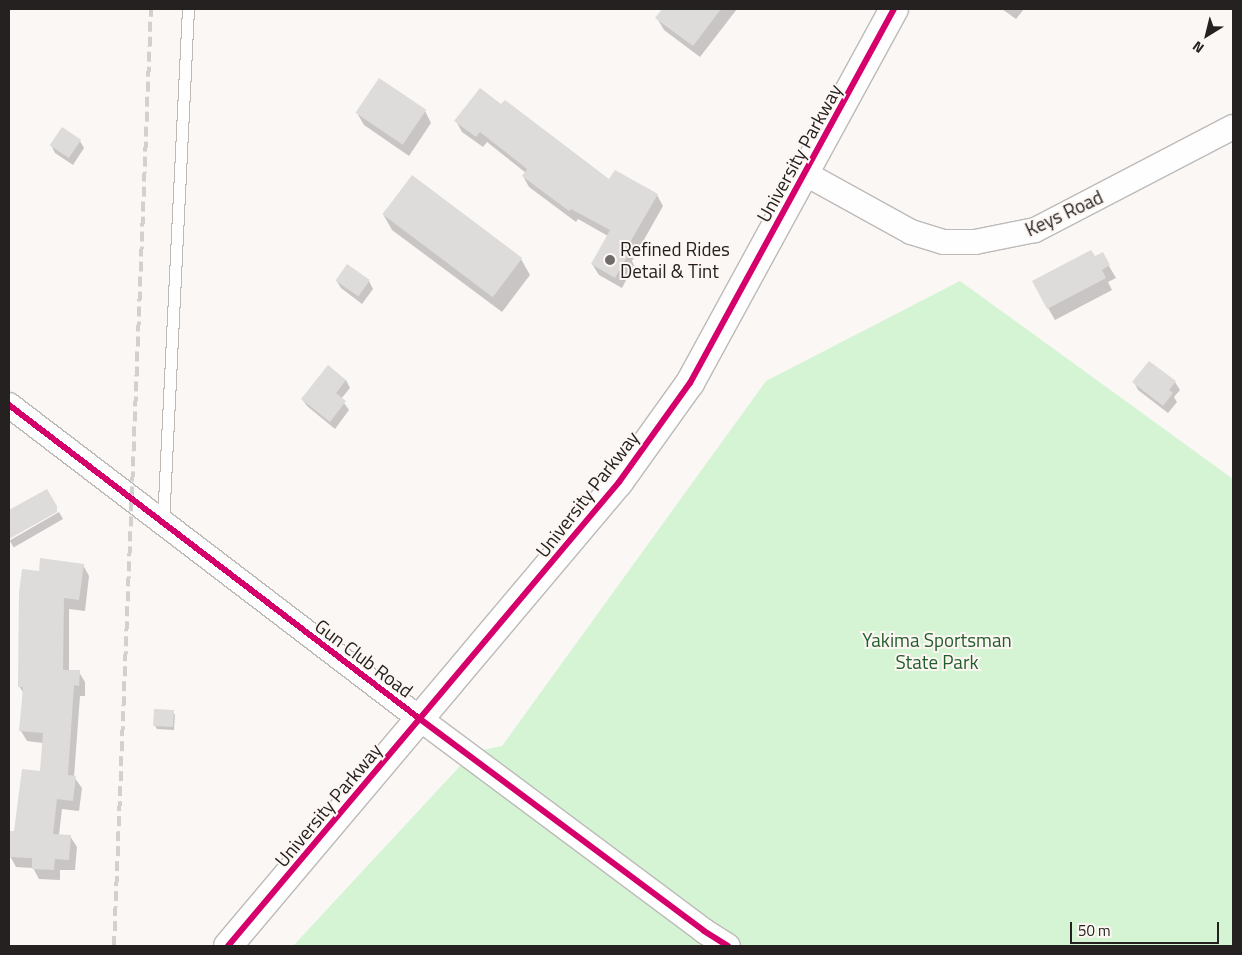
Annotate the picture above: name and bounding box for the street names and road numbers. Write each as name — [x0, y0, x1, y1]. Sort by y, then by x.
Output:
street label: University Parkway — [752, 80, 846, 226]
street label: Keys Road — [1022, 185, 1106, 241]
street label: University Parkway — [531, 426, 643, 562]
street label: Gun Club Road — [311, 614, 417, 702]
street label: University Parkway — [270, 739, 386, 871]

